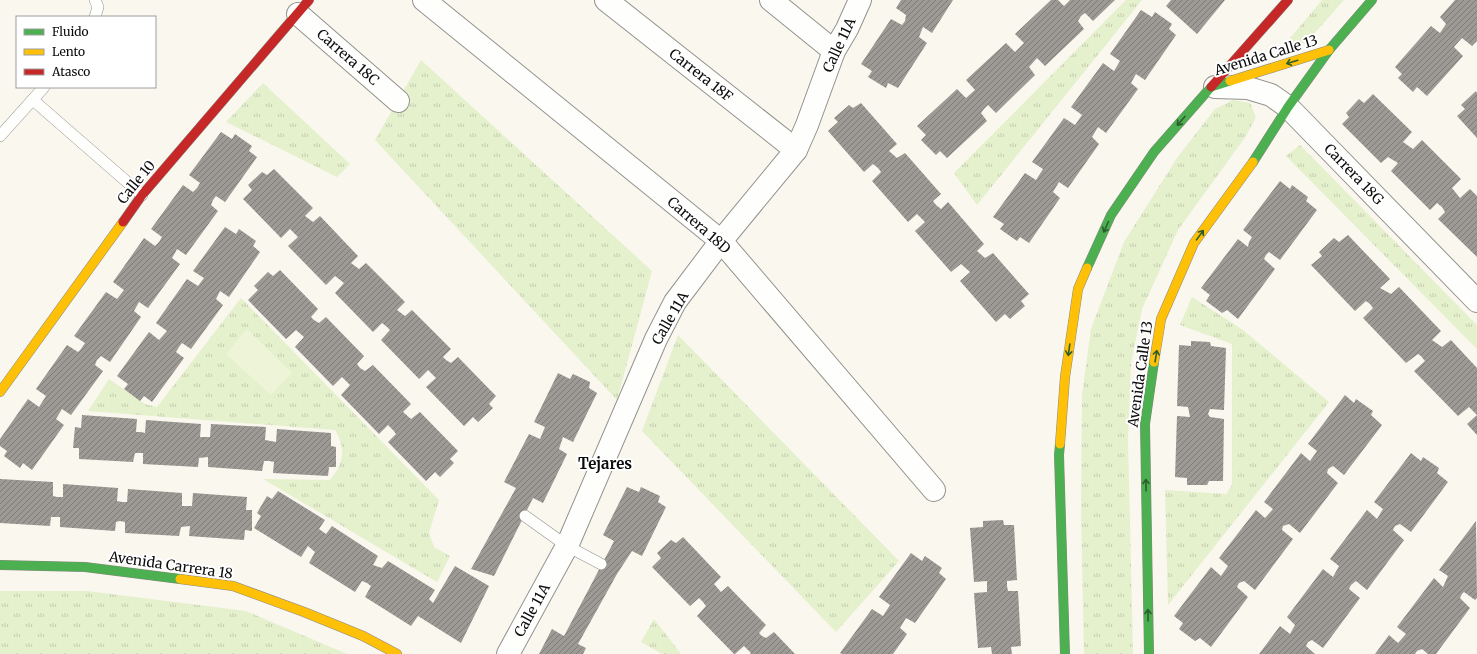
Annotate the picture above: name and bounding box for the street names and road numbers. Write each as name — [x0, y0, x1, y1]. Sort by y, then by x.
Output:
street label: Calle 11A — [818, 15, 860, 75]
street label: Carrera 18C — [313, 25, 383, 89]
street label: Avenida Calle 13 — [1211, 31, 1320, 80]
street label: Carrera 18F — [666, 45, 737, 106]
street label: Carrera 18G — [1320, 140, 1388, 208]
street label: Calle 10 — [113, 157, 159, 207]
street label: Carrera 18D — [664, 193, 735, 258]
street label: Calle 11A — [648, 288, 692, 348]
street label: Avenida Calle 13 — [1123, 320, 1156, 429]
street label: Avenida Carrera 18 — [107, 547, 234, 583]
street label: Calle 11A — [510, 580, 554, 640]

